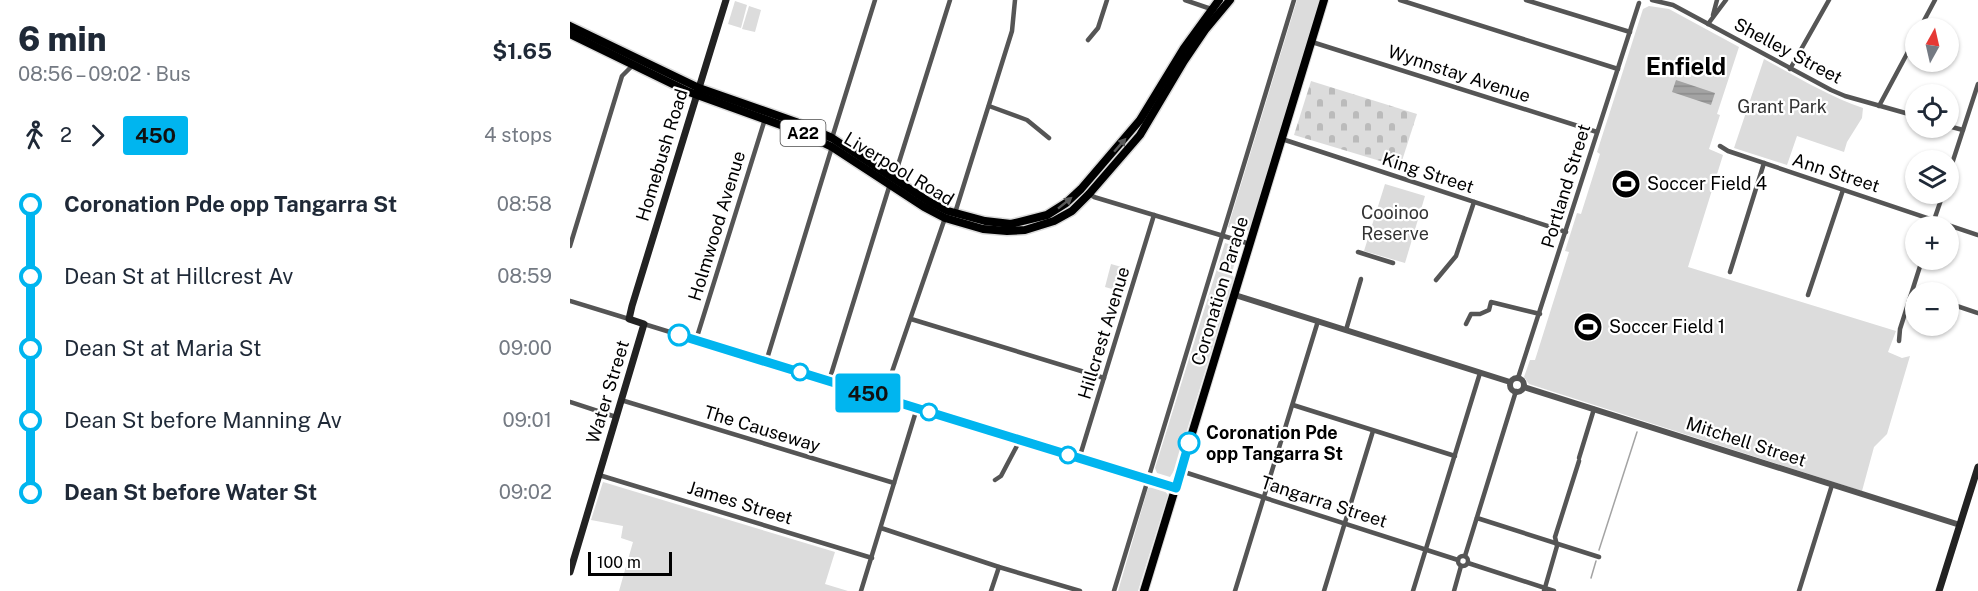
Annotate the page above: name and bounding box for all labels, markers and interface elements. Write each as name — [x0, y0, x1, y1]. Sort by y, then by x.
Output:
street label: Shelley Street — [1731, 13, 1846, 88]
north arrow — [1905, 18, 1959, 72]
map controls — [1905, 18, 1959, 336]
text: 6 min — [18, 20, 107, 58]
text: $1.65 — [492, 38, 552, 64]
street label: Wynnstay Avenue — [1385, 41, 1533, 106]
district label: Enfield — [1646, 52, 1726, 80]
text: 08:56 – 09:02 · Bus — [18, 62, 191, 86]
button: locate — [1905, 84, 1959, 138]
street label: Homebush Road — [631, 86, 692, 224]
park label: Grant Park — [1737, 96, 1827, 117]
icon: walk — [18, 119, 51, 152]
icon: forward — [81, 119, 114, 152]
road number: A22 — [780, 120, 826, 146]
street label: Portland Street — [1537, 121, 1594, 250]
text: 2 — [60, 123, 72, 147]
text: 450 — [135, 123, 176, 148]
text: 4 stops — [484, 123, 552, 147]
street label: Liverpool Road — [840, 128, 958, 210]
one-way arrow — [1113, 137, 1126, 153]
street label: Holmwood Avenue — [684, 148, 749, 303]
street label: King Street — [1380, 148, 1477, 197]
street label: Ann Street — [1790, 149, 1882, 196]
button: layers — [1905, 150, 1959, 204]
sports icon: Soccer Field 4 — [1610, 168, 1642, 200]
place label: Soccer Field 4 — [1647, 173, 1767, 194]
text: Coronation Pde opp Tangarra St — [64, 191, 397, 217]
text: 08:58 — [497, 192, 552, 216]
one-way arrow — [1057, 197, 1073, 210]
park label: Cooinoo Reserve — [1361, 202, 1429, 244]
street label: Coronation Parade — [1187, 214, 1252, 368]
button: + — [1905, 216, 1959, 270]
text: Dean St at Hillcrest Av — [64, 263, 293, 289]
text: 08:59 — [497, 264, 552, 288]
street label: Hillcrest Avenue — [1073, 264, 1134, 402]
button: − — [1905, 282, 1959, 336]
sports icon: Soccer Field 1 — [1572, 311, 1604, 343]
place label: Soccer Field 1 — [1609, 316, 1725, 337]
unlabelled marker — [668, 324, 690, 346]
text: Dean St at Maria St — [64, 335, 262, 361]
text: 09:00 — [499, 336, 552, 360]
street label: Water Street — [582, 338, 633, 446]
unlabelled marker — [791, 363, 809, 381]
line badge: 450 — [834, 374, 902, 412]
text: 450 — [847, 381, 889, 406]
street label: The Causeway — [701, 401, 823, 456]
unlabelled marker — [920, 403, 938, 421]
text: Dean St before Manning Av — [64, 407, 342, 433]
text: 09:01 — [503, 408, 552, 432]
street label: Mitchell Street — [1683, 412, 1809, 471]
place label: Coronation Pde opp Tangarra St — [1206, 422, 1343, 464]
marker: Coronation Pde opp Tangarra St — [1178, 432, 1200, 454]
unlabelled marker — [1059, 446, 1077, 464]
street label: Tangarra Street — [1258, 471, 1390, 532]
street label: James Street — [685, 477, 795, 528]
text: Dean St before Water St — [64, 479, 317, 505]
text: 09:02 — [499, 480, 552, 504]
scale bar — [588, 549, 672, 576]
text: 100 m — [597, 553, 641, 572]

